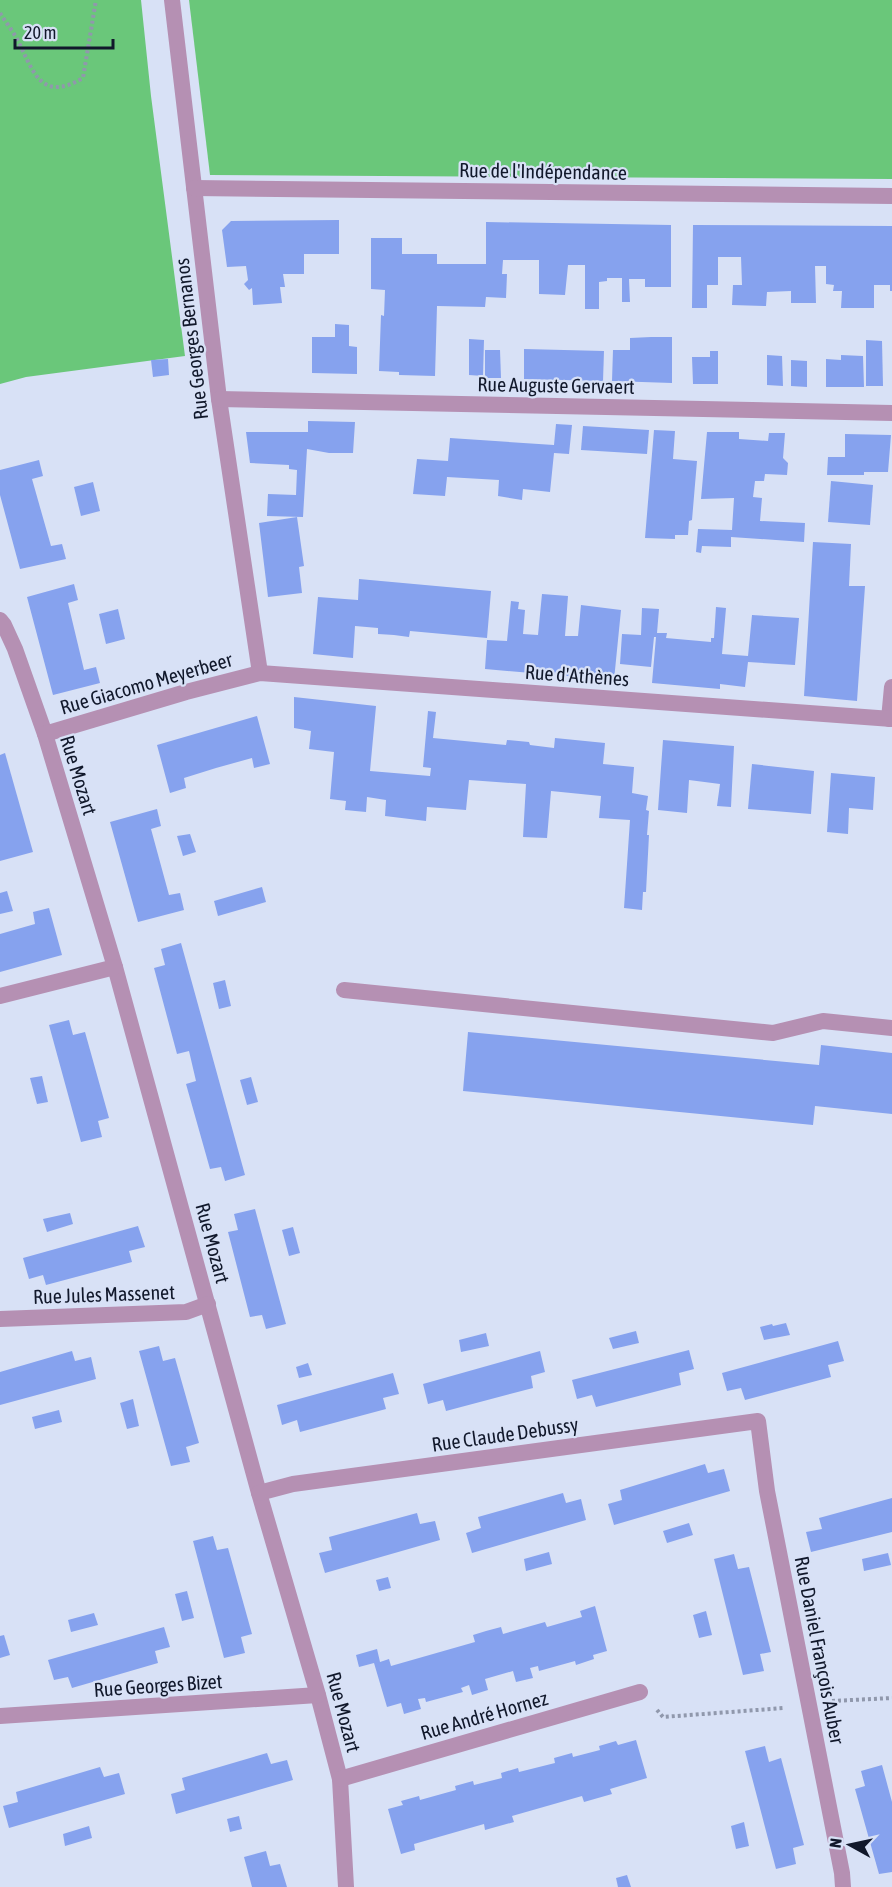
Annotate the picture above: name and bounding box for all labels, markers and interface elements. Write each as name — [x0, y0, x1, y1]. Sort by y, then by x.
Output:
scale bar — [15, 12, 112, 50]
text: 20 m — [24, 22, 56, 43]
street label: Rue de l'Indépendance — [459, 158, 627, 184]
street label: Rue Georges Bernanos — [170, 257, 212, 421]
street label: Rue Auguste Gervaert — [477, 372, 635, 398]
street label: Rue Giacomo Meyerbeer — [57, 647, 236, 719]
street label: Rue d'Athènes — [524, 660, 630, 690]
street label: Rue Mozart — [56, 732, 102, 818]
street label: Rue Mozart — [191, 1200, 235, 1286]
street label: Rue Jules Massenet — [33, 1280, 176, 1308]
street label: Rue Claude Debussy — [430, 1412, 580, 1456]
street label: Rue Daniel François Auber — [791, 1554, 850, 1747]
street label: Rue Georges Bizet — [93, 1669, 223, 1701]
street label: Rue Mozart — [322, 1669, 366, 1755]
street label: Rue André Hornez — [418, 1686, 550, 1744]
north arrow — [820, 1815, 880, 1875]
text: N — [826, 1837, 845, 1849]

